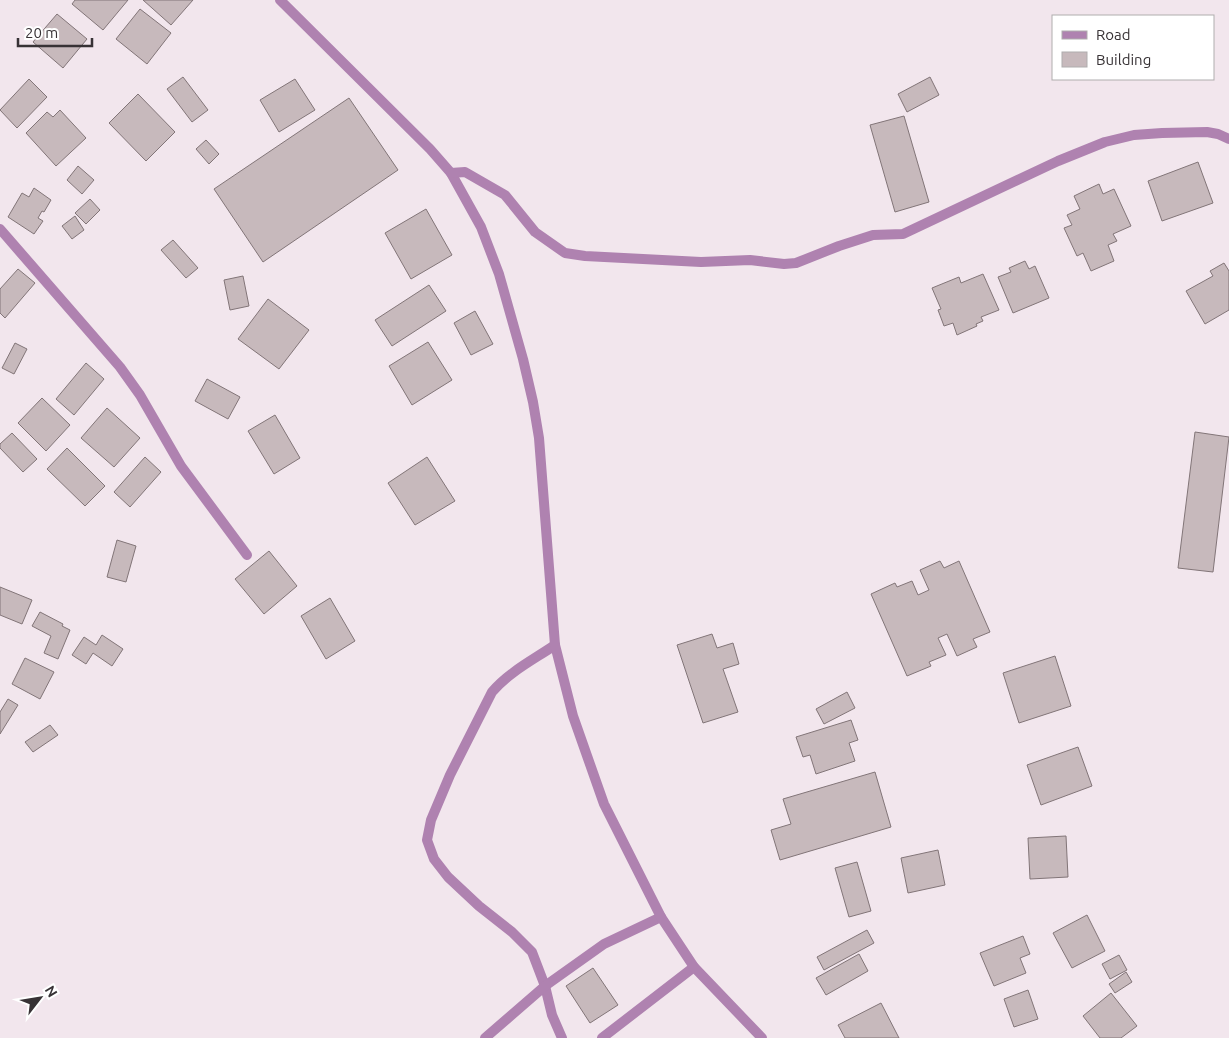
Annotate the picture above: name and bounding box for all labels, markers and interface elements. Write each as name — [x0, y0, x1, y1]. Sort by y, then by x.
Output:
scale bar — [18, 15, 91, 47]
legend — [1052, 15, 1214, 80]
text: 20 m — [25, 24, 58, 41]
text: Road — [1096, 26, 1131, 43]
text: Building — [1096, 51, 1151, 68]
north arrow — [15, 973, 65, 1023]
text: N — [42, 983, 61, 1000]

